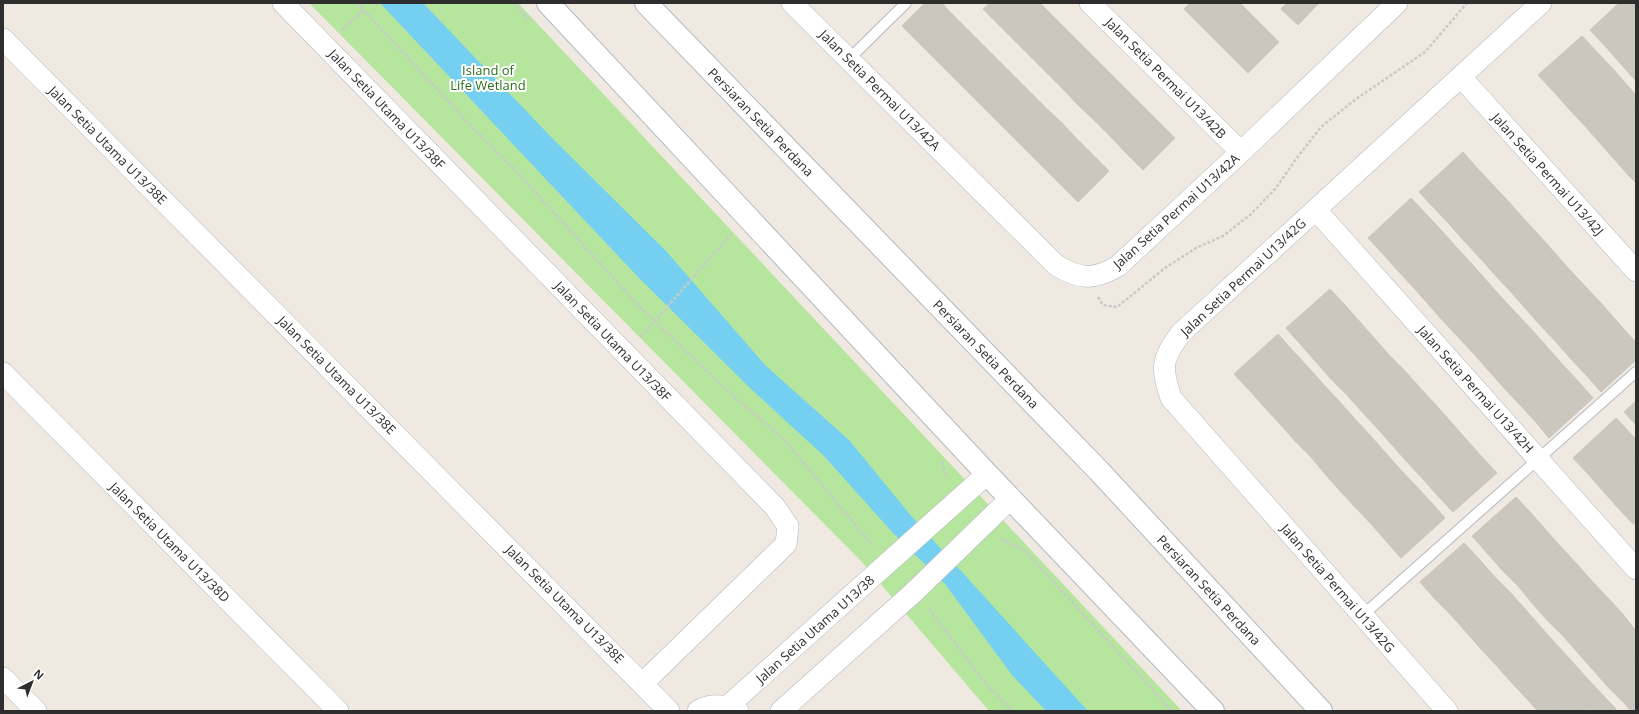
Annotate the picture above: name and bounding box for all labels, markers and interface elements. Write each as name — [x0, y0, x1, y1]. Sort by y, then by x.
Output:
street label: Jalan Setia Permai U13/42B — [1100, 12, 1230, 142]
street label: Jalan Setia Permai U13/42A — [814, 24, 945, 155]
street label: Jalan Setia Utama U13/38F — [324, 44, 449, 173]
park label: Island of Life Wetland — [450, 61, 526, 94]
street label: Persiaran Setia Perdana — [704, 64, 818, 180]
street label: Jalan Setia Utama U13/38E — [43, 80, 171, 208]
street label: Jalan Setia Permai U13/42J — [1487, 107, 1608, 239]
street label: Jalan Setia Permai U13/42A — [1108, 149, 1244, 274]
street label: Jalan Setia Permai U13/42G — [1175, 214, 1310, 341]
street label: Jalan Setia Utama U13/38F — [550, 276, 675, 405]
street label: Persiaran Setia Perdana — [929, 296, 1043, 412]
street label: Jalan Setia Utama U13/38E — [272, 310, 400, 438]
street label: Jalan Setia Permai U13/42H — [1413, 320, 1538, 456]
street label: Jalan Setia Utama U13/38D — [105, 477, 234, 606]
street label: Jalan Setia Permai U13/42G — [1276, 518, 1399, 656]
street label: Persiaran Setia Perdana — [1153, 531, 1265, 649]
street label: Jalan Setia Utama U13/38E — [500, 539, 628, 667]
street label: Jalan Setia Utama U13/38 — [750, 571, 878, 688]
north arrow — [12, 662, 52, 702]
text: N — [31, 666, 47, 683]

